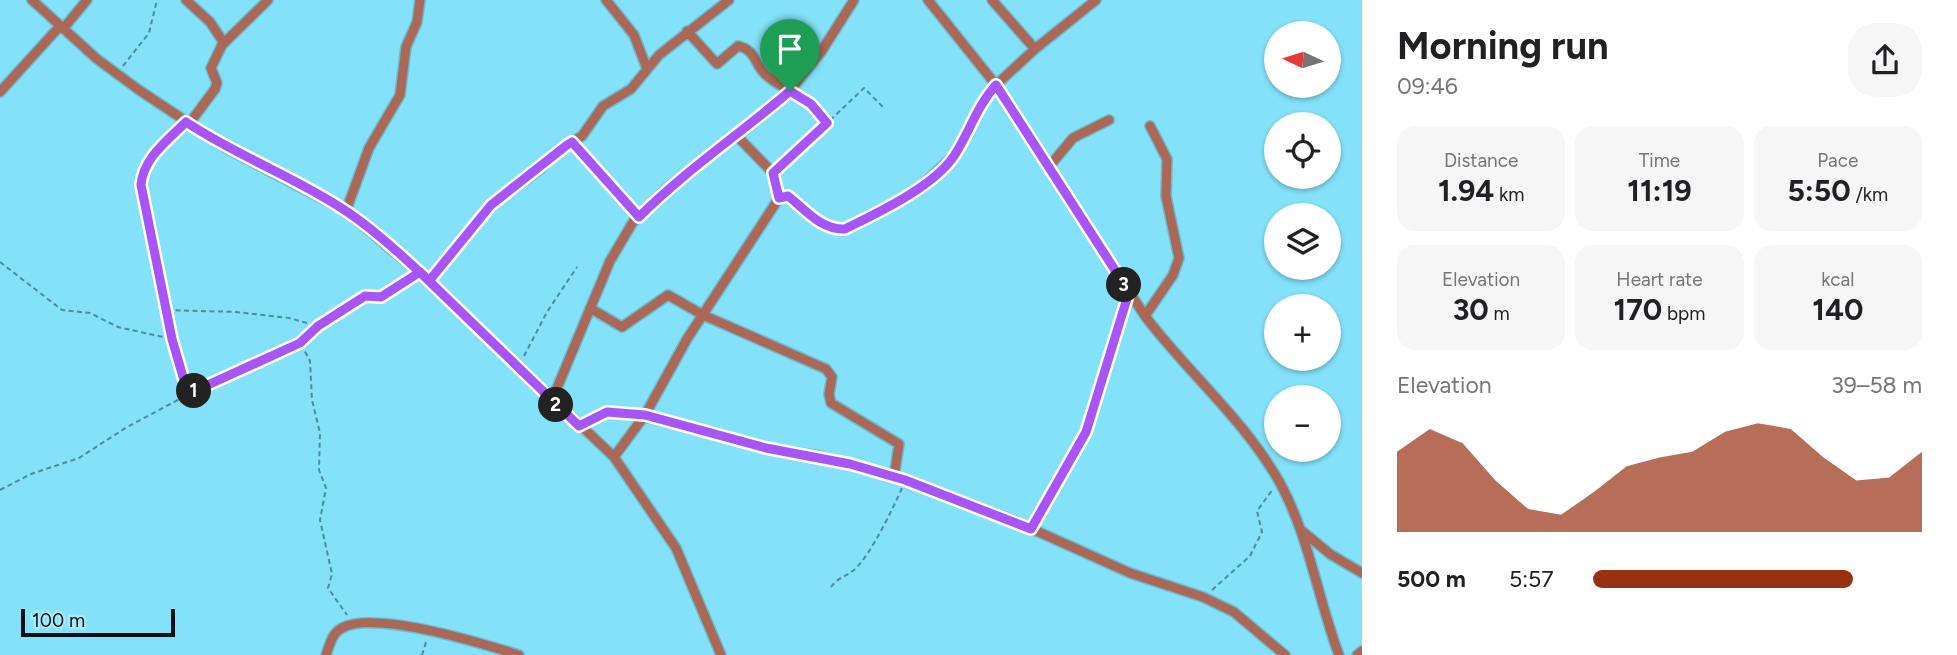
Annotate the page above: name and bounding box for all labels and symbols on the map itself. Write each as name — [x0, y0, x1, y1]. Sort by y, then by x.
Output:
pin — [760, 19, 820, 91]
north arrow — [1264, 21, 1340, 98]
pin: 3 — [1106, 268, 1142, 302]
pin: 1 — [176, 374, 212, 408]
pin: 2 — [538, 388, 574, 422]
scale bar — [21, 606, 175, 638]

